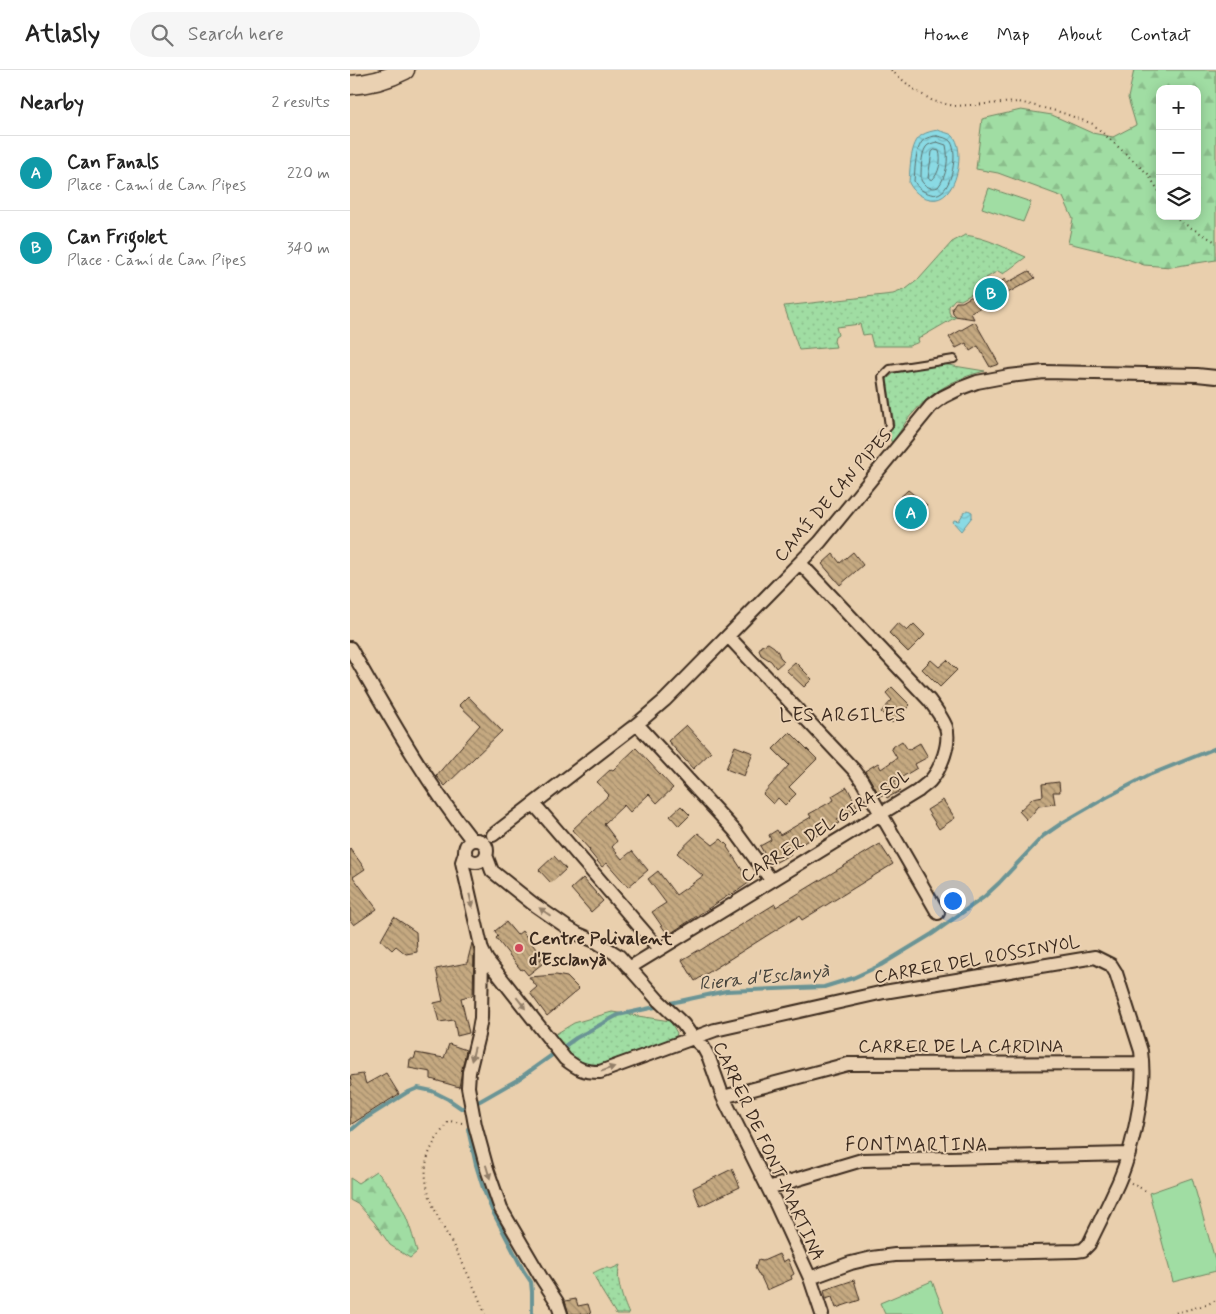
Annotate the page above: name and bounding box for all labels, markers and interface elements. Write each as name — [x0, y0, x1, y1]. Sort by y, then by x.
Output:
search box — [130, 12, 480, 57]
text: Atlasly — [25, 19, 100, 50]
icon: search — [148, 21, 176, 49]
text: Search here — [188, 22, 284, 47]
text: Home — [924, 23, 969, 47]
text: Map — [997, 23, 1030, 47]
text: About — [1058, 23, 1102, 47]
text: Contact — [1130, 23, 1191, 47]
map controls — [1156, 85, 1201, 220]
button: + — [1156, 85, 1201, 130]
text: Nearby — [20, 89, 84, 117]
text: 2 results — [272, 92, 330, 113]
button: − — [1156, 130, 1201, 175]
text: Can Fanals — [67, 150, 159, 175]
text: A — [31, 163, 41, 184]
text: 220 m — [287, 163, 330, 184]
text: Place · Camí de Can Pipes — [67, 175, 246, 196]
button: layers — [1156, 175, 1201, 220]
text: Can Frigolet — [67, 225, 168, 250]
text: B — [31, 238, 41, 259]
text: 340 m — [286, 238, 330, 259]
text: Place · Camí de Can Pipes — [67, 250, 246, 271]
pin: B — [975, 275, 1007, 313]
street label: CAMÍ DE CAN PIPES — [769, 424, 898, 567]
pin: A — [895, 494, 927, 532]
district label: LES ARGILES — [780, 703, 906, 728]
street label: CARRER DEL GIRA-SOL — [736, 765, 915, 889]
your location — [940, 888, 966, 914]
one-way arrow — [467, 893, 475, 908]
one-way arrow — [538, 907, 552, 917]
place label: Centre Polivalent d'Esclanyà — [529, 927, 673, 972]
street label: CARRER DEL ROSSINYOL — [872, 930, 1082, 990]
marker: Centre Polivalent d'Esclanyà — [513, 942, 525, 954]
water label: Riera d'Esclanyà — [698, 958, 831, 997]
one-way arrow — [516, 996, 527, 1009]
street label: CARRER DE LA CARDINA — [858, 1035, 1064, 1059]
street label: CARRER DE FONT-MARTINA — [707, 1038, 830, 1265]
one-way arrow — [469, 1047, 477, 1062]
one-way arrow — [600, 1065, 615, 1072]
district label: FONTMARTINA — [845, 1133, 989, 1158]
one-way arrow — [485, 1164, 493, 1179]

